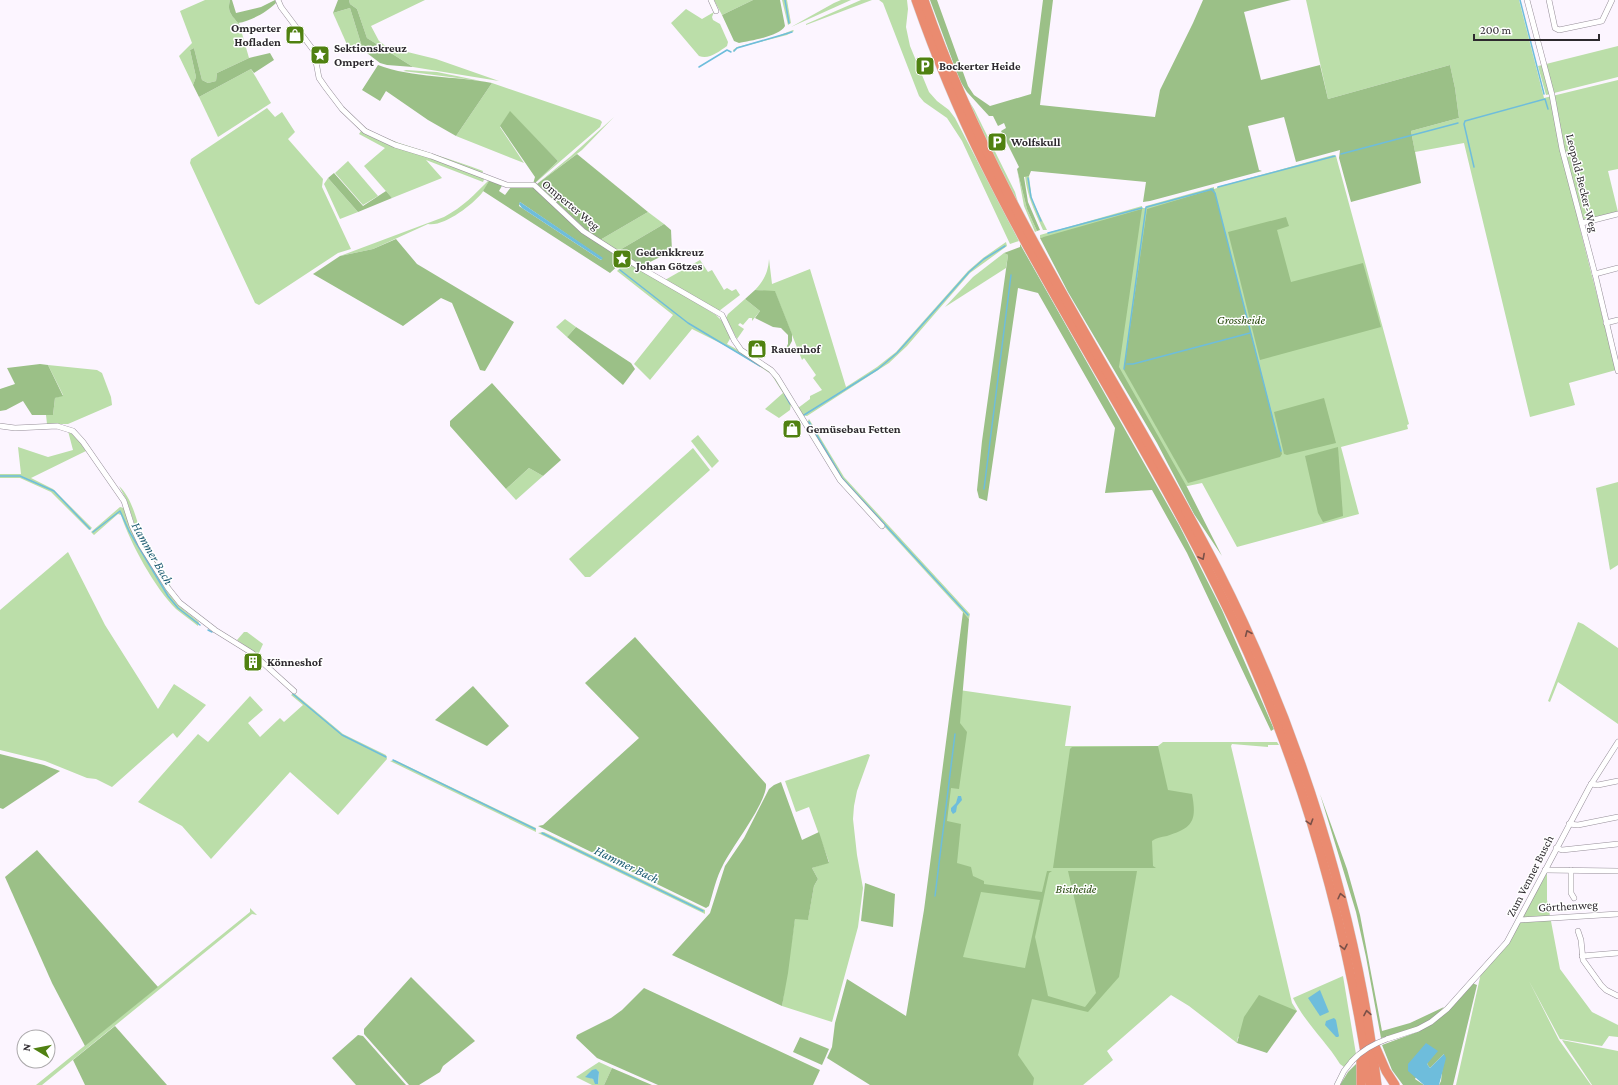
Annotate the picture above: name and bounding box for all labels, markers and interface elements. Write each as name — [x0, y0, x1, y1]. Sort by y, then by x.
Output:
scale bar — [1474, 16, 1599, 42]
place label: Omperter Hofladen — [231, 21, 281, 49]
text: 200 m — [1480, 23, 1512, 37]
shop icon: Omperter Hofladen — [284, 24, 306, 46]
place label: Sektionskreuz Ompert — [334, 41, 407, 69]
place icon: Sektionskreuz Ompert — [309, 44, 331, 66]
parking icon: Bockerter Heide — [914, 55, 936, 77]
place label: Bockerter Heide — [939, 59, 1021, 73]
parking icon: Wolfskull — [986, 131, 1008, 153]
street label: Leopold-Becker-Weg — [1563, 132, 1601, 234]
place label: Wolfskull — [1010, 135, 1061, 149]
street label: Omperter Weg — [539, 177, 603, 233]
place label: Gedenkkreuz Johan Götzes — [634, 245, 704, 273]
place icon: Gedenkkreuz Johan Götzes — [611, 248, 633, 270]
park label: Grossheide — [1217, 313, 1265, 327]
shop icon: Rauenhof — [746, 338, 768, 360]
place label: Rauenhof — [771, 342, 821, 356]
shop icon: Gemüsebau Fetten — [781, 418, 803, 440]
place label: Gemüsebau Fetten — [806, 422, 901, 436]
water label: Hammer Bach — [129, 519, 176, 587]
one-way arrow — [1197, 553, 1204, 560]
one-way arrow — [1244, 629, 1252, 636]
building icon: Könneshof — [242, 651, 264, 673]
place label: Könneshof — [267, 655, 323, 669]
one-way arrow — [1305, 818, 1314, 825]
street label: Zum Venner Busch — [1503, 832, 1557, 919]
water label: Hammer Bach — [592, 842, 661, 886]
park label: Bistheide — [1056, 882, 1097, 896]
one-way arrow — [1337, 893, 1346, 900]
street label: Görthenweg — [1538, 897, 1598, 915]
one-way arrow — [1339, 944, 1347, 951]
one-way arrow — [1363, 1010, 1371, 1016]
north arrow — [16, 1029, 56, 1069]
text: N — [20, 1042, 33, 1052]

